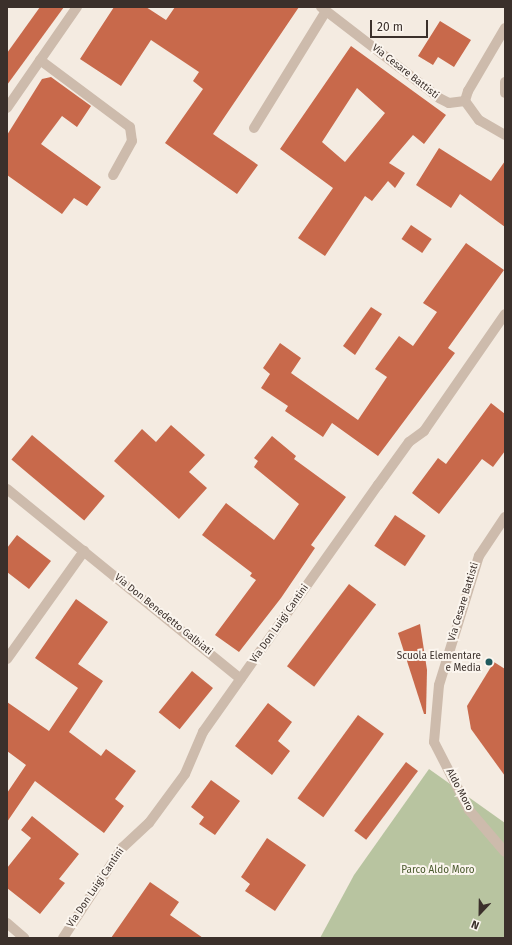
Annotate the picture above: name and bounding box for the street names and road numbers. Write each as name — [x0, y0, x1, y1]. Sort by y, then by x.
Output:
street label: Via Cesare Battisti — [369, 42, 441, 102]
street label: Via Cesare Battisti — [446, 561, 482, 643]
street label: Via Don Benedetto Galbiati — [112, 572, 214, 658]
street label: Via Don Luigi Cantini — [248, 582, 312, 666]
street label: Aldo Moro — [443, 767, 475, 813]
street label: Via Don Luigi Cantini — [65, 846, 127, 930]

